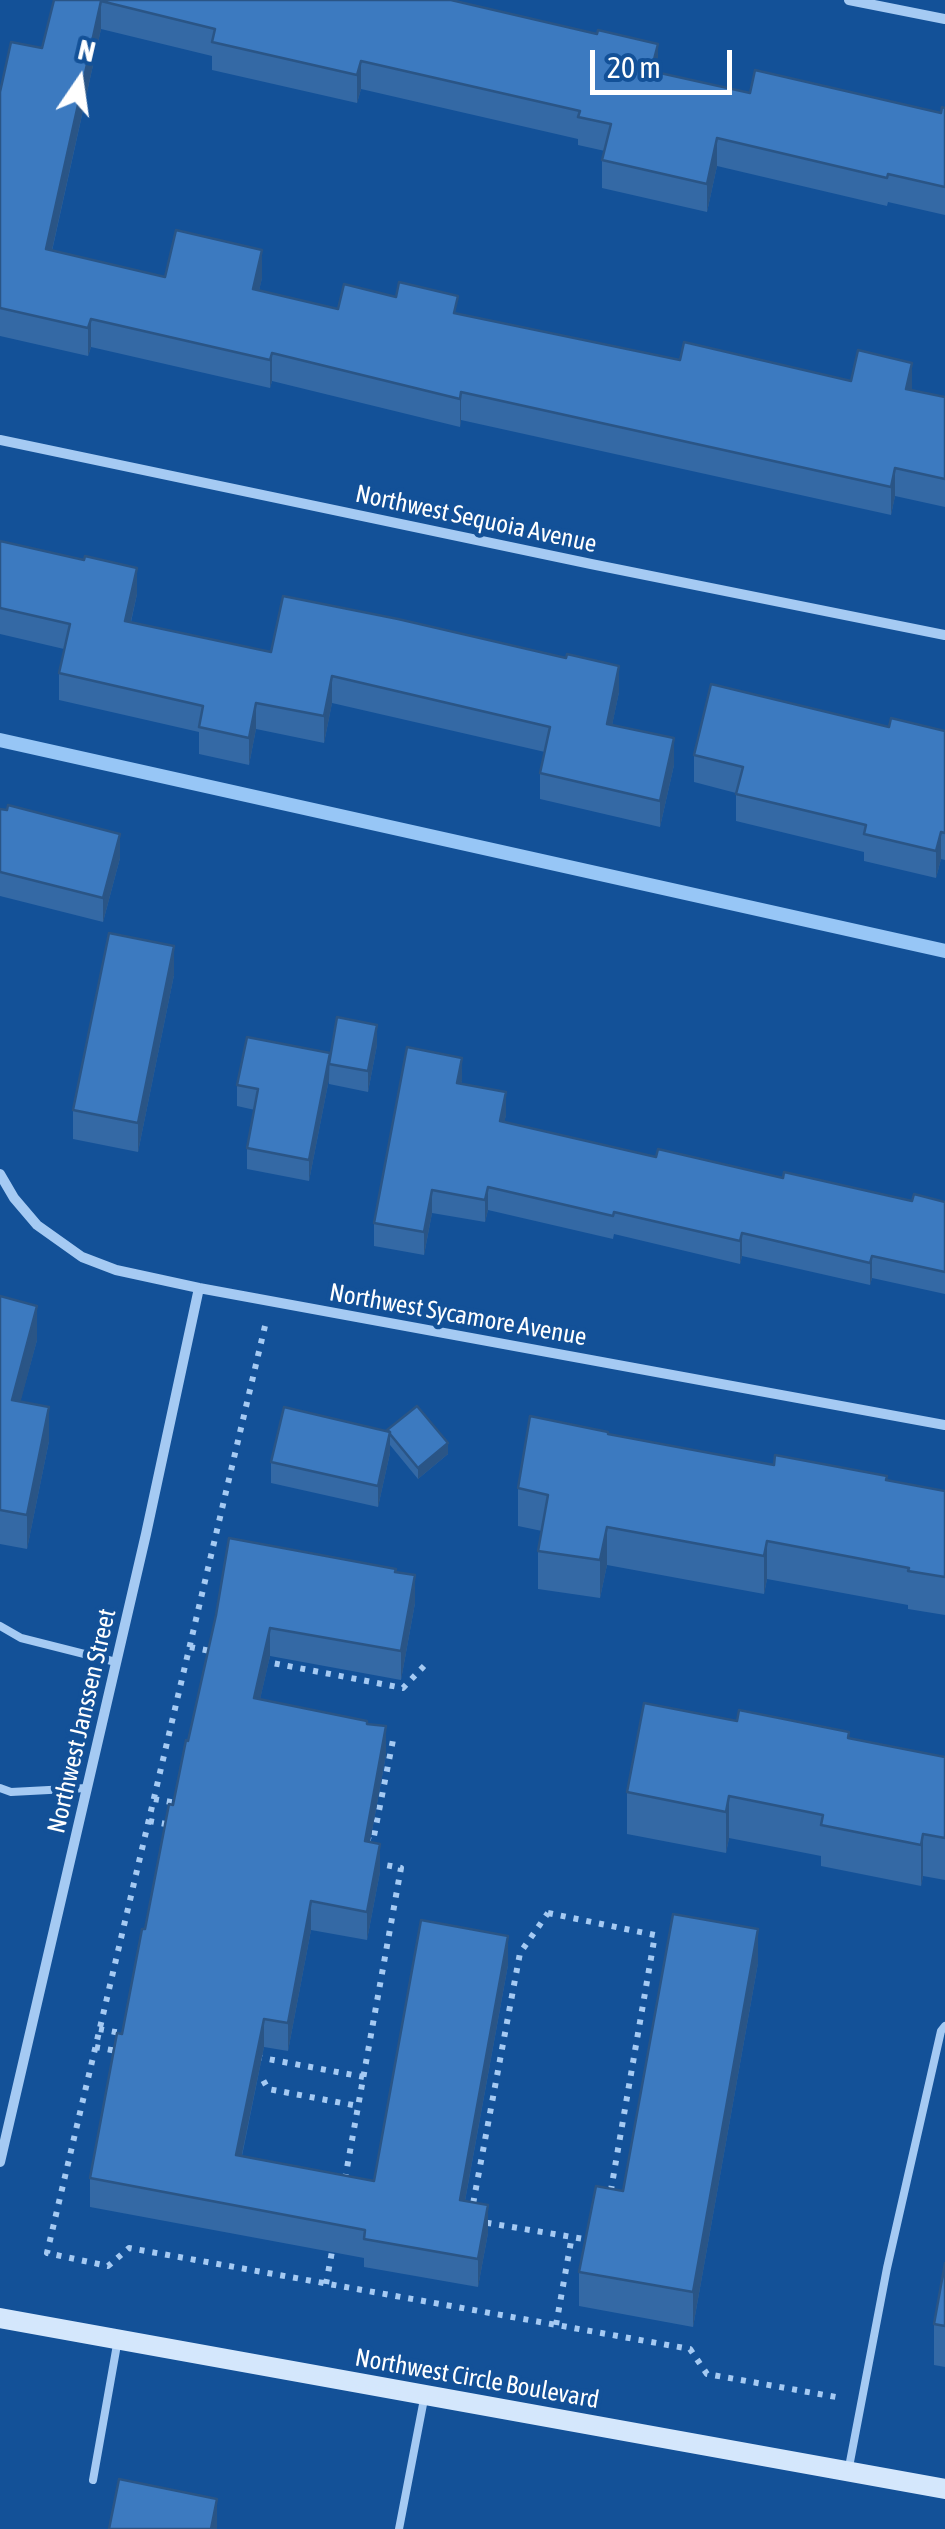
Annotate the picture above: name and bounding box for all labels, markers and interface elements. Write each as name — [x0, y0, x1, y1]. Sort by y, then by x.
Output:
north arrow — [30, 30, 130, 130]
scale bar — [595, 30, 738, 92]
text: N — [75, 33, 98, 68]
text: 20 m — [607, 50, 661, 84]
street label: Northwest Sequoia Avenue — [353, 479, 599, 559]
street label: Northwest Sycamore Avenue — [327, 1278, 589, 1352]
street label: Northwest Janssen Street — [42, 1606, 122, 1836]
street label: Northwest Circle Boulevard — [353, 2343, 601, 2415]

